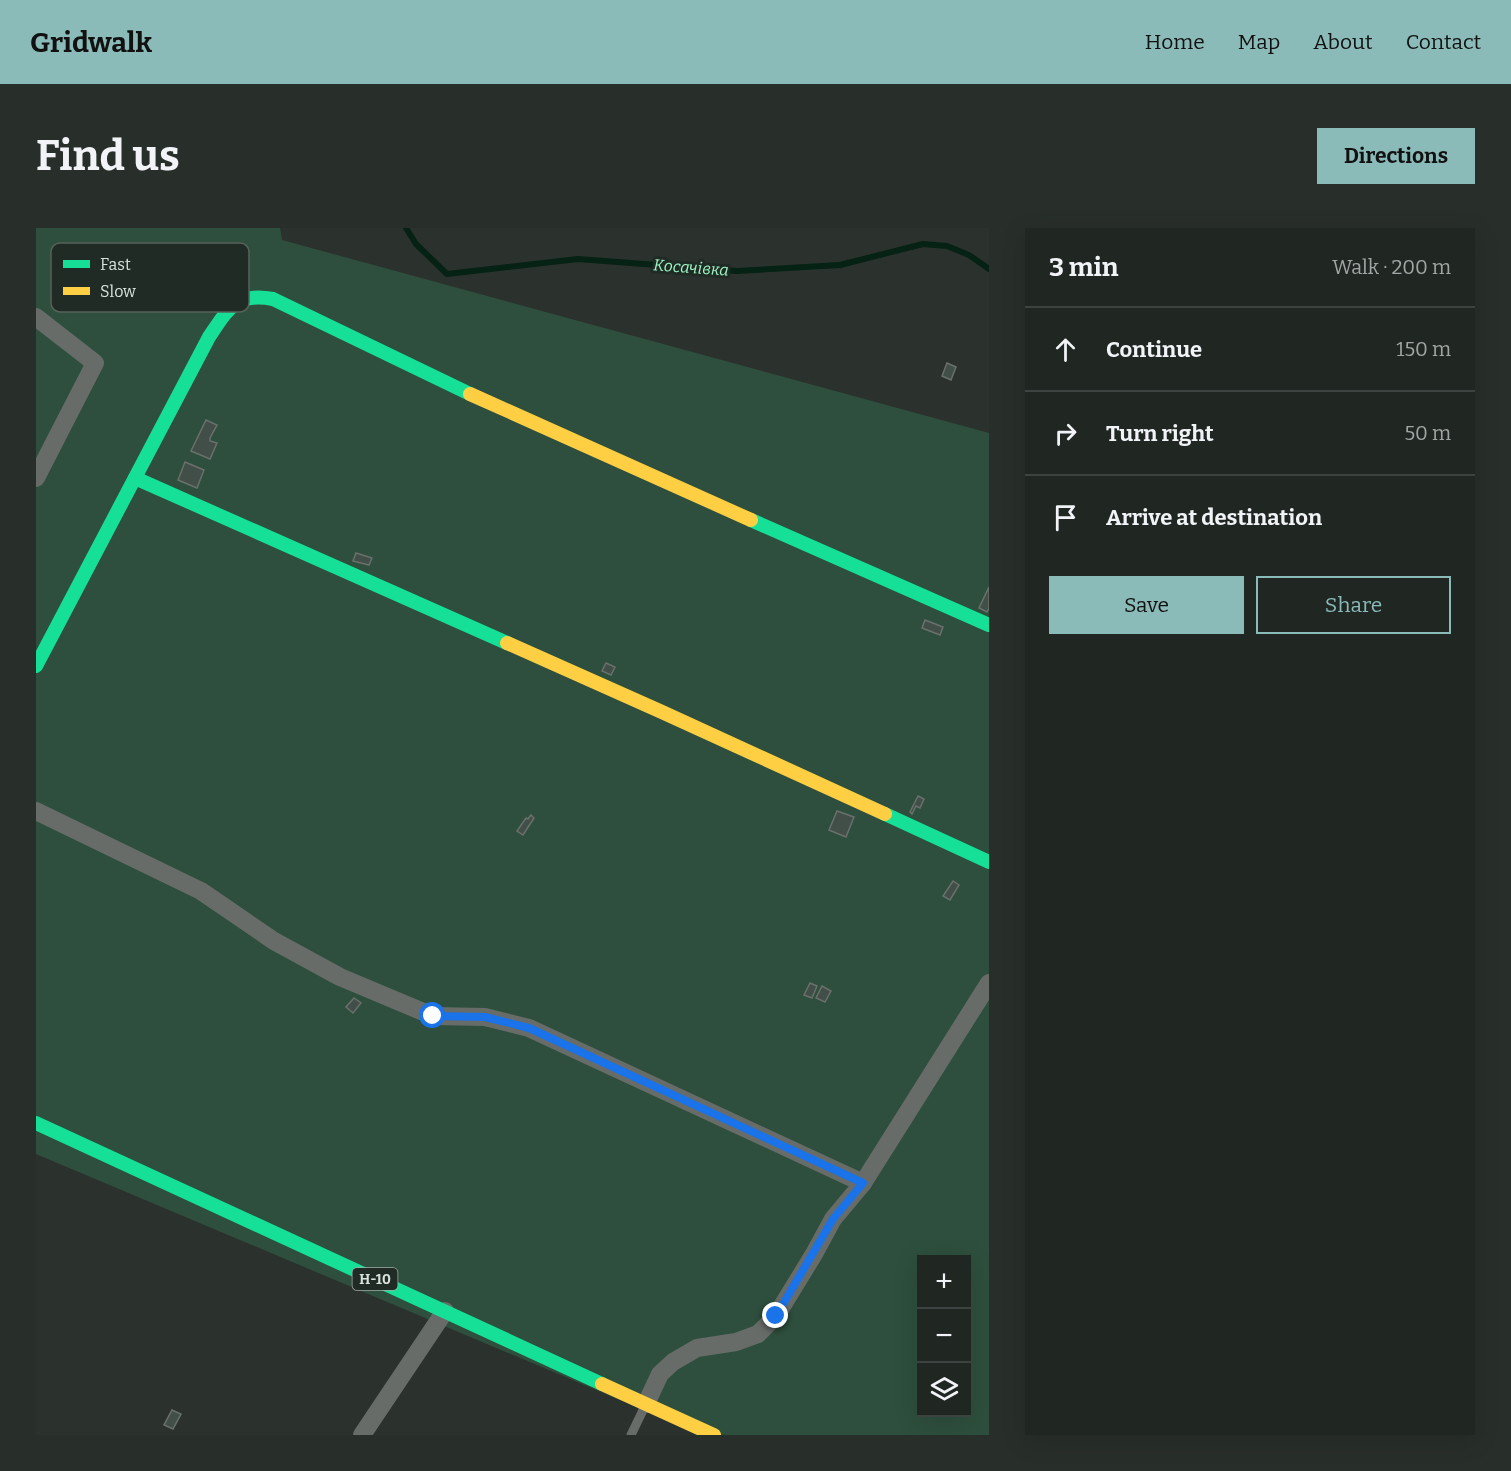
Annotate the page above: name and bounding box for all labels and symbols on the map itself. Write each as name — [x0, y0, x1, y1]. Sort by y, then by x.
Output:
legend — [51, 243, 249, 312]
text: Fast — [100, 255, 131, 274]
water label: Косачівка — [653, 255, 729, 280]
text: Slow — [100, 282, 136, 301]
route start — [419, 1002, 445, 1028]
road number: Н-10 — [352, 1268, 398, 1290]
route end — [762, 1302, 788, 1328]

